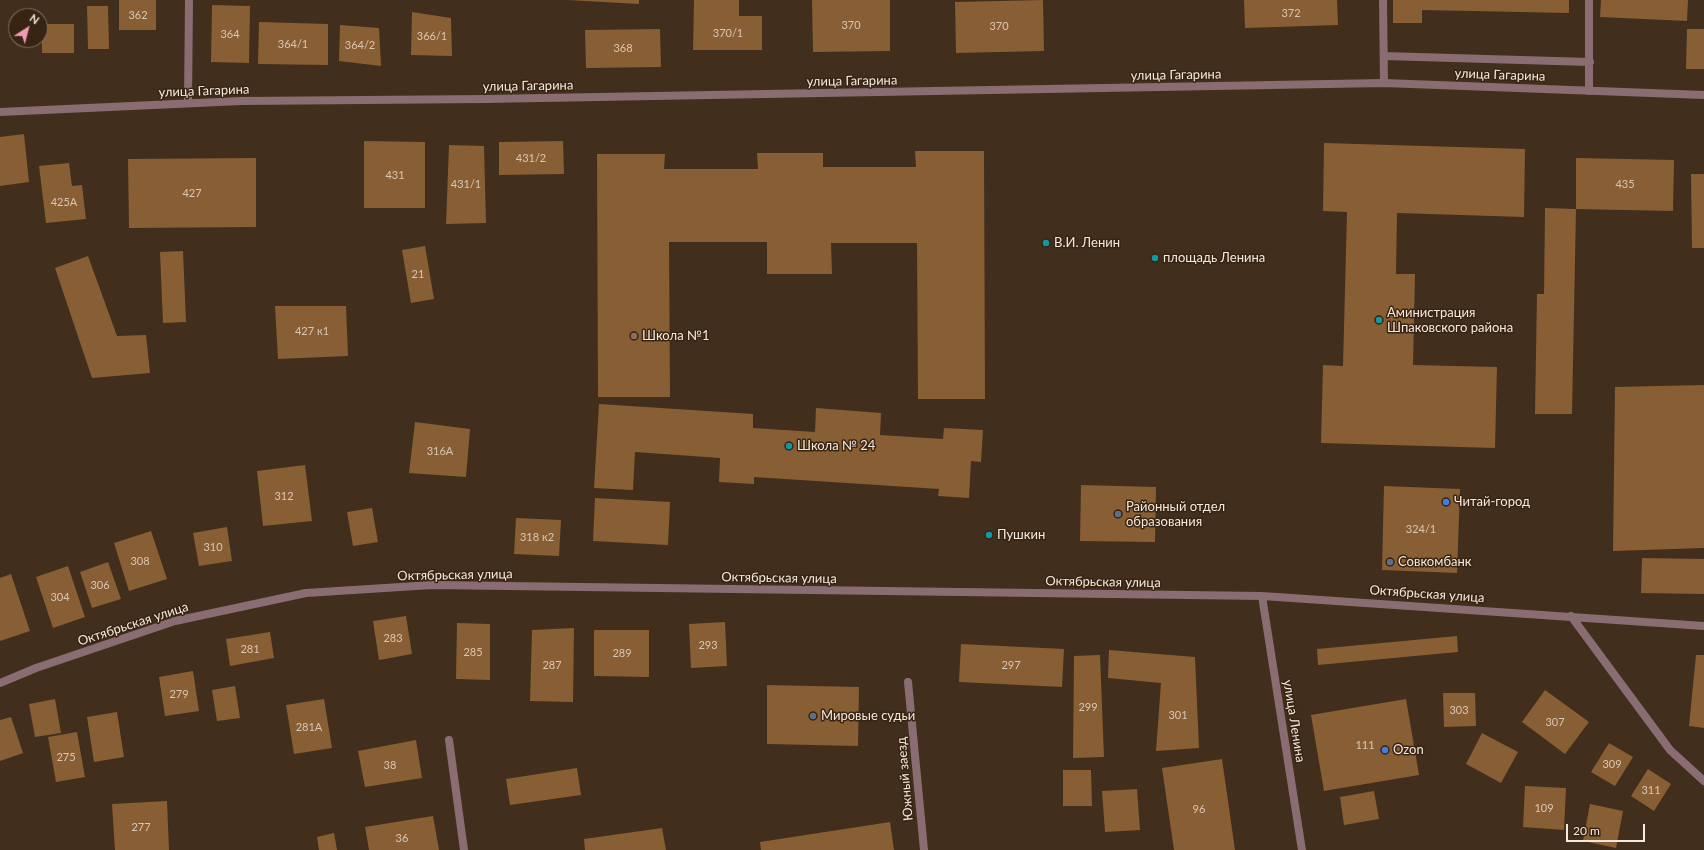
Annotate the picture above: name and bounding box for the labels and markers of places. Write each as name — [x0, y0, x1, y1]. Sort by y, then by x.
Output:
place label: В.И. Ленин — [1054, 235, 1120, 251]
marker: В.И. Ленин — [1041, 238, 1051, 248]
place label: площадь Ленина — [1163, 250, 1265, 266]
marker: площадь Ленина — [1150, 253, 1160, 263]
place label: Аминистрация Шпаковского района — [1387, 305, 1513, 336]
marker: Аминистрация Шпаковского района — [1374, 315, 1384, 325]
place label: Школа №1 — [642, 328, 710, 344]
marker: Школа №1 — [629, 331, 639, 341]
place label: Школа № 24 — [797, 438, 875, 454]
marker: Школа № 24 — [784, 441, 794, 451]
place label: Читай-город — [1454, 494, 1530, 510]
marker: Читай-город — [1441, 497, 1451, 507]
place label: Районный отдел образования — [1126, 499, 1225, 530]
marker: Районный отдел образования — [1113, 509, 1123, 519]
place label: Пушкин — [997, 527, 1045, 543]
marker: Пушкин — [984, 530, 994, 540]
place label: Совкомбанк — [1398, 554, 1472, 570]
marker: Совкомбанк — [1385, 557, 1395, 567]
place label: Мировые судьи — [821, 708, 915, 724]
marker: Мировые судьи — [808, 711, 818, 721]
place label: Ozon — [1393, 742, 1424, 758]
marker: Ozon — [1380, 745, 1390, 755]

